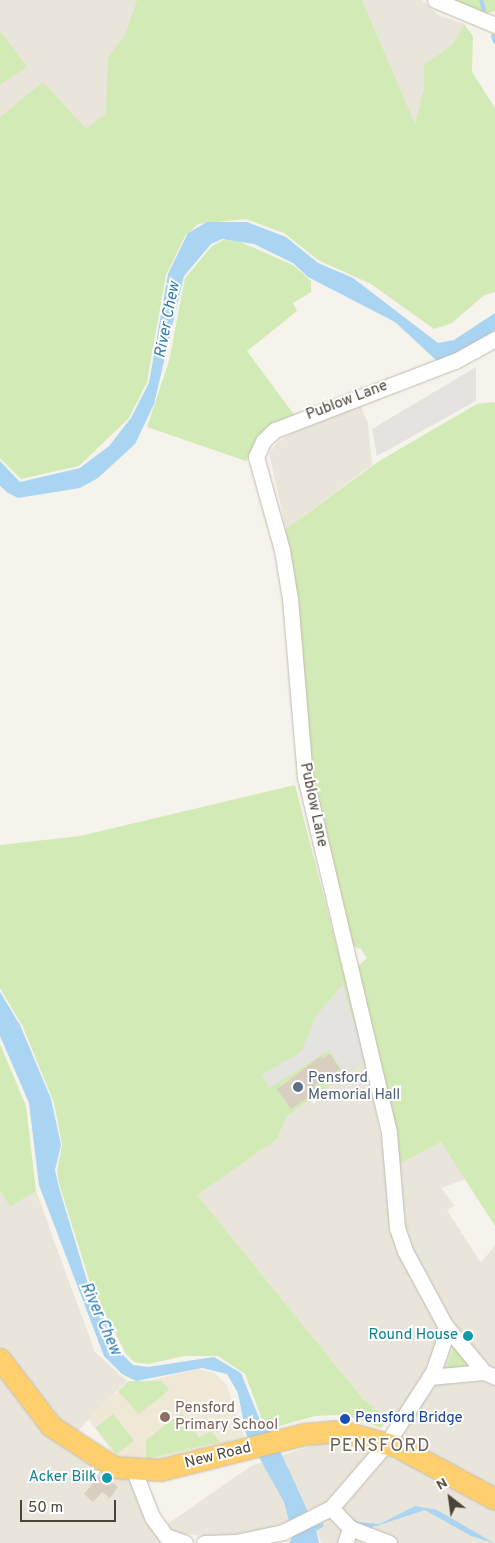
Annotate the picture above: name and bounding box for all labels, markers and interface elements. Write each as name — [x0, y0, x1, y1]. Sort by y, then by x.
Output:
water label: River Chew — [151, 280, 185, 360]
street label: Publow Lane — [304, 377, 390, 425]
street label: Publow Lane — [295, 761, 331, 849]
place label: Pensford Memorial Hall — [308, 1069, 400, 1104]
marker: Pensford Memorial Hall — [292, 1081, 304, 1093]
water label: River Chew — [75, 1280, 125, 1358]
place label: Round House — [369, 1327, 458, 1345]
marker: Round House — [462, 1330, 474, 1342]
place label: Pensford Primary School — [175, 1399, 278, 1434]
place label: Pensford Bridge — [355, 1410, 463, 1428]
marker: Pensford Primary School — [159, 1411, 171, 1423]
marker: Pensford Bridge — [339, 1413, 351, 1425]
district label: PENSFORD — [329, 1436, 431, 1458]
street label: New Road — [183, 1439, 253, 1473]
place label: Acker Bilk — [29, 1469, 97, 1487]
marker: Acker Bilk — [101, 1472, 113, 1484]
north arrow — [425, 1473, 475, 1523]
text: N — [434, 1475, 451, 1494]
scale bar — [22, 1490, 119, 1522]
text: 50 m — [28, 1499, 63, 1518]

